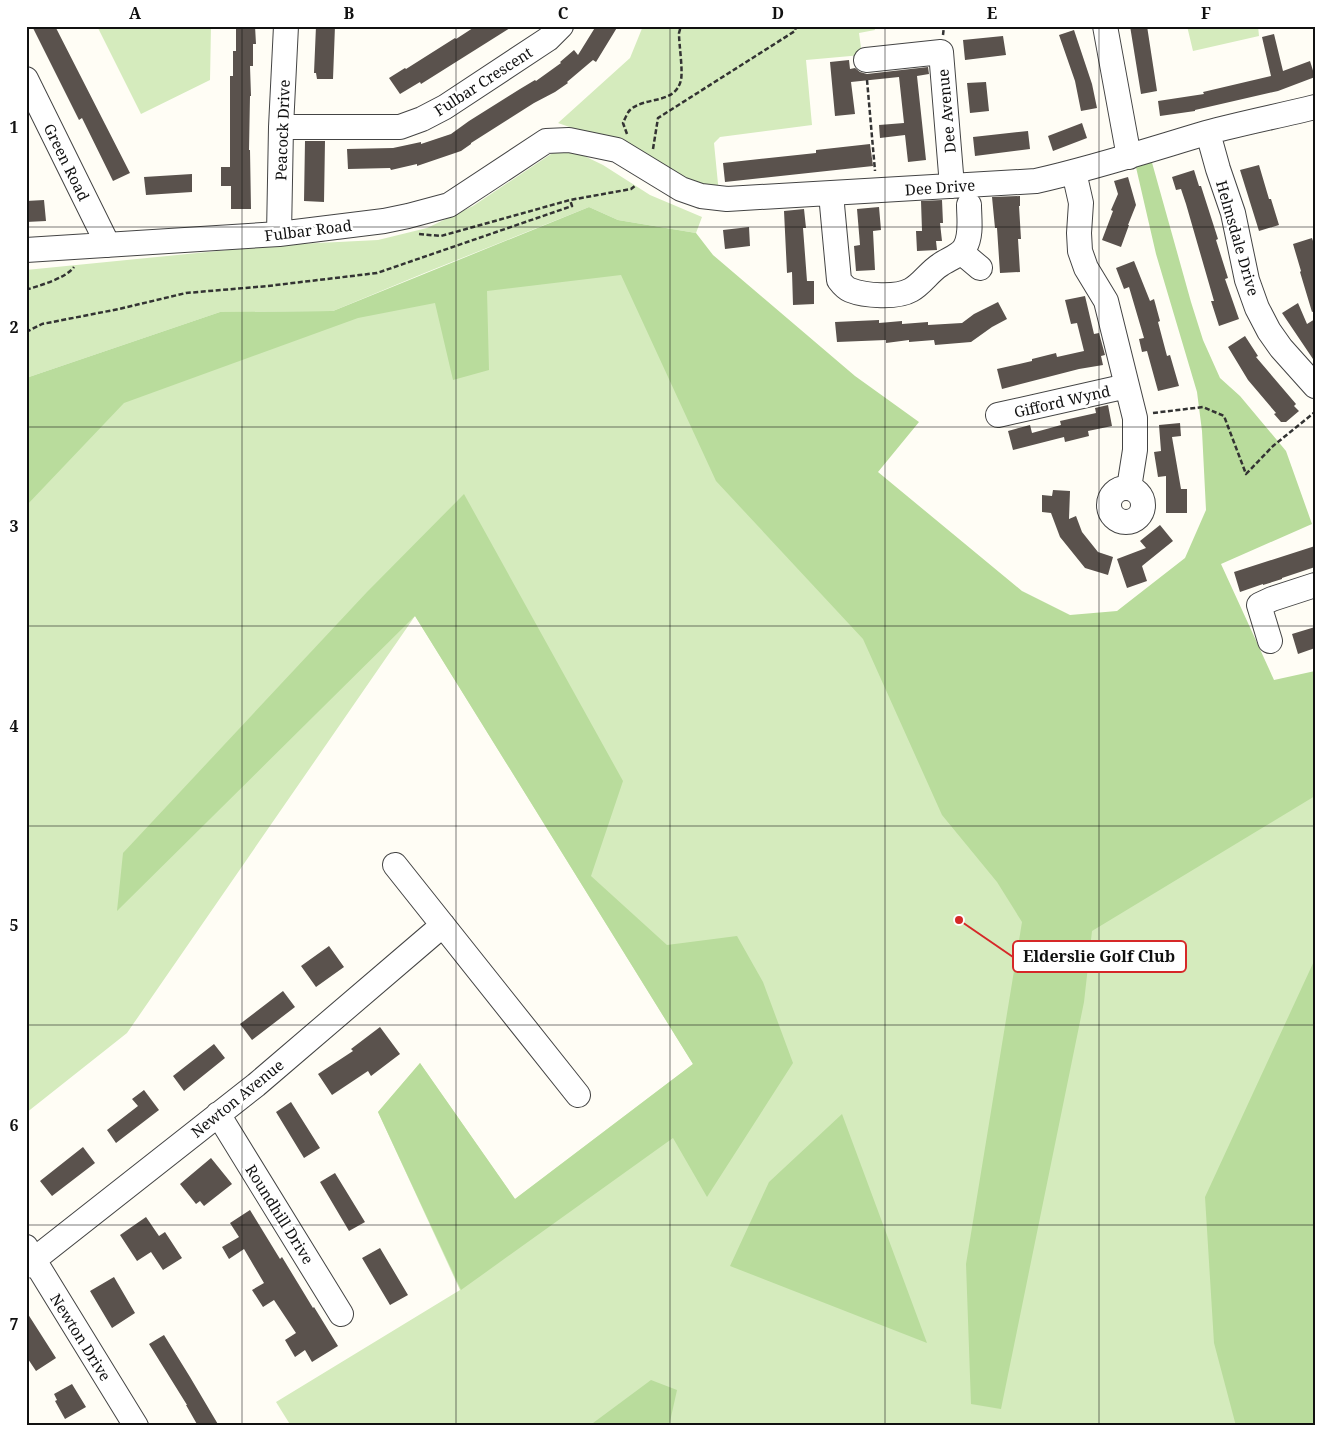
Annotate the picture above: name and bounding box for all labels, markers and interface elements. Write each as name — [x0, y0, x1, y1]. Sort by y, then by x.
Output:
text: A — [129, 2, 142, 24]
text: B — [344, 2, 355, 24]
text: C — [558, 2, 569, 24]
text: D — [772, 2, 784, 24]
text: E — [987, 2, 997, 24]
text: F — [1201, 2, 1211, 24]
street label: Fulbar Crescent — [430, 42, 536, 120]
street label: Dee Avenue — [932, 68, 960, 154]
street label: Peacock Drive — [270, 79, 294, 181]
text: 1 — [9, 116, 19, 138]
street label: Green Road — [40, 120, 94, 204]
street label: Dee Drive — [904, 175, 976, 199]
street label: Helmsdale Drive — [1212, 178, 1264, 298]
street label: Fulbar Road — [263, 215, 353, 245]
text: 2 — [9, 316, 19, 338]
street label: Gifford Wynd — [1012, 380, 1112, 422]
text: 3 — [9, 515, 19, 537]
text: 4 — [9, 715, 19, 737]
text: 5 — [9, 914, 19, 936]
callout: Elderslie Golf Club — [1013, 941, 1186, 972]
text: Elderslie Golf Club — [1023, 945, 1175, 967]
street label: Newton Avenue — [187, 1055, 287, 1141]
text: 6 — [9, 1114, 19, 1136]
street label: Roundhill Drive — [241, 1160, 319, 1268]
street label: Newton Drive — [46, 1290, 116, 1384]
text: 7 — [9, 1313, 19, 1335]

